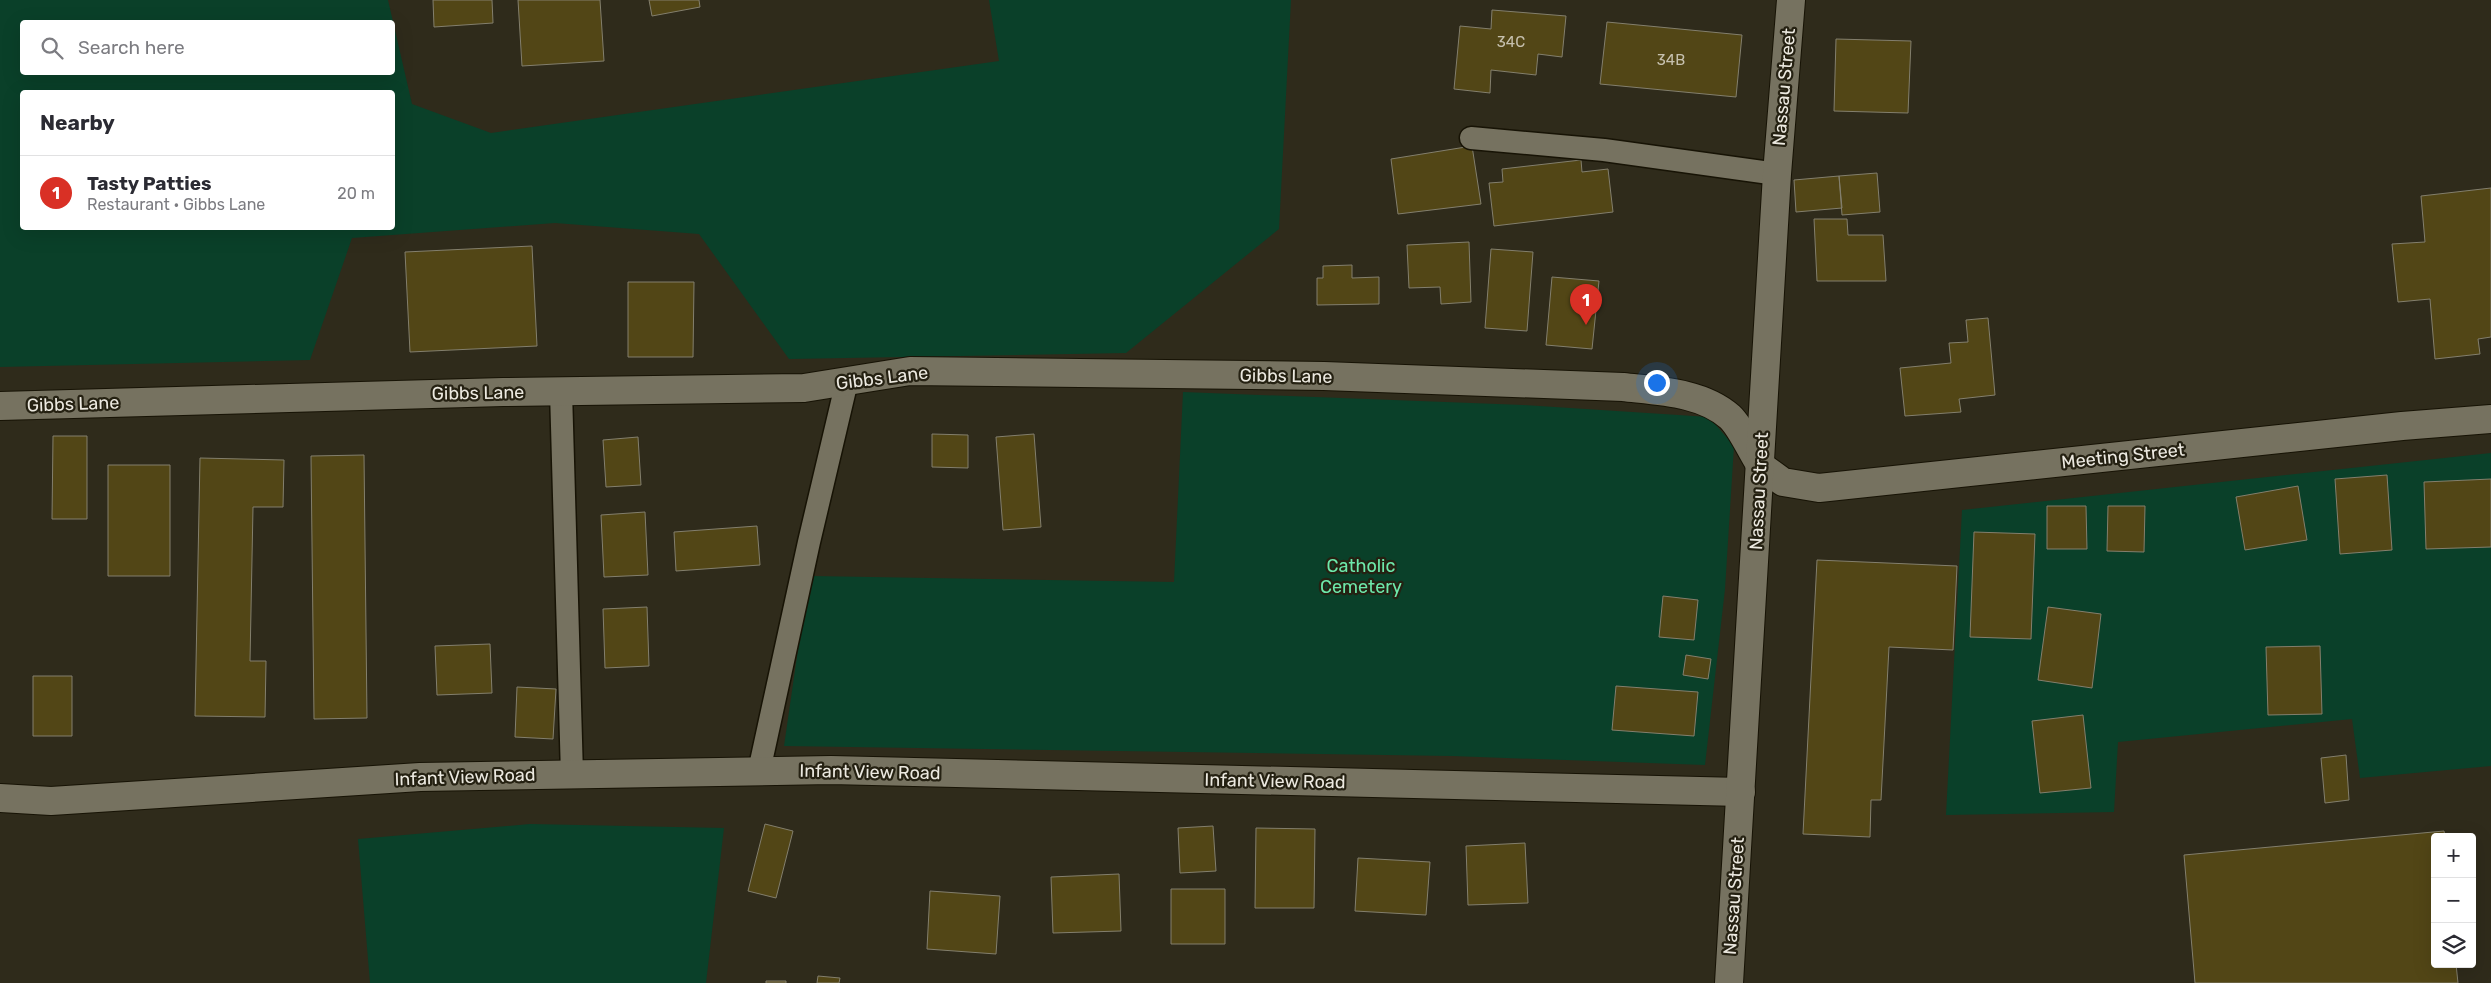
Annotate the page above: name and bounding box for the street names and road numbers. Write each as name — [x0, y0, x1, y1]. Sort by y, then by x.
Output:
street label: Nassau Street — [1768, 27, 1800, 147]
street label: Gibbs Lane — [835, 361, 929, 395]
street label: Gibbs Lane — [1239, 364, 1333, 388]
street label: Gibbs Lane — [431, 381, 525, 405]
street label: Gibbs Lane — [26, 391, 120, 417]
street label: Nassau Street — [1745, 431, 1773, 551]
street label: Meeting Street — [2060, 439, 2186, 473]
street label: Infant View Road — [799, 760, 941, 784]
street label: Infant View Road — [394, 764, 536, 790]
street label: Infant View Road — [1204, 769, 1346, 793]
street label: Nassau Street — [1719, 836, 1749, 956]

